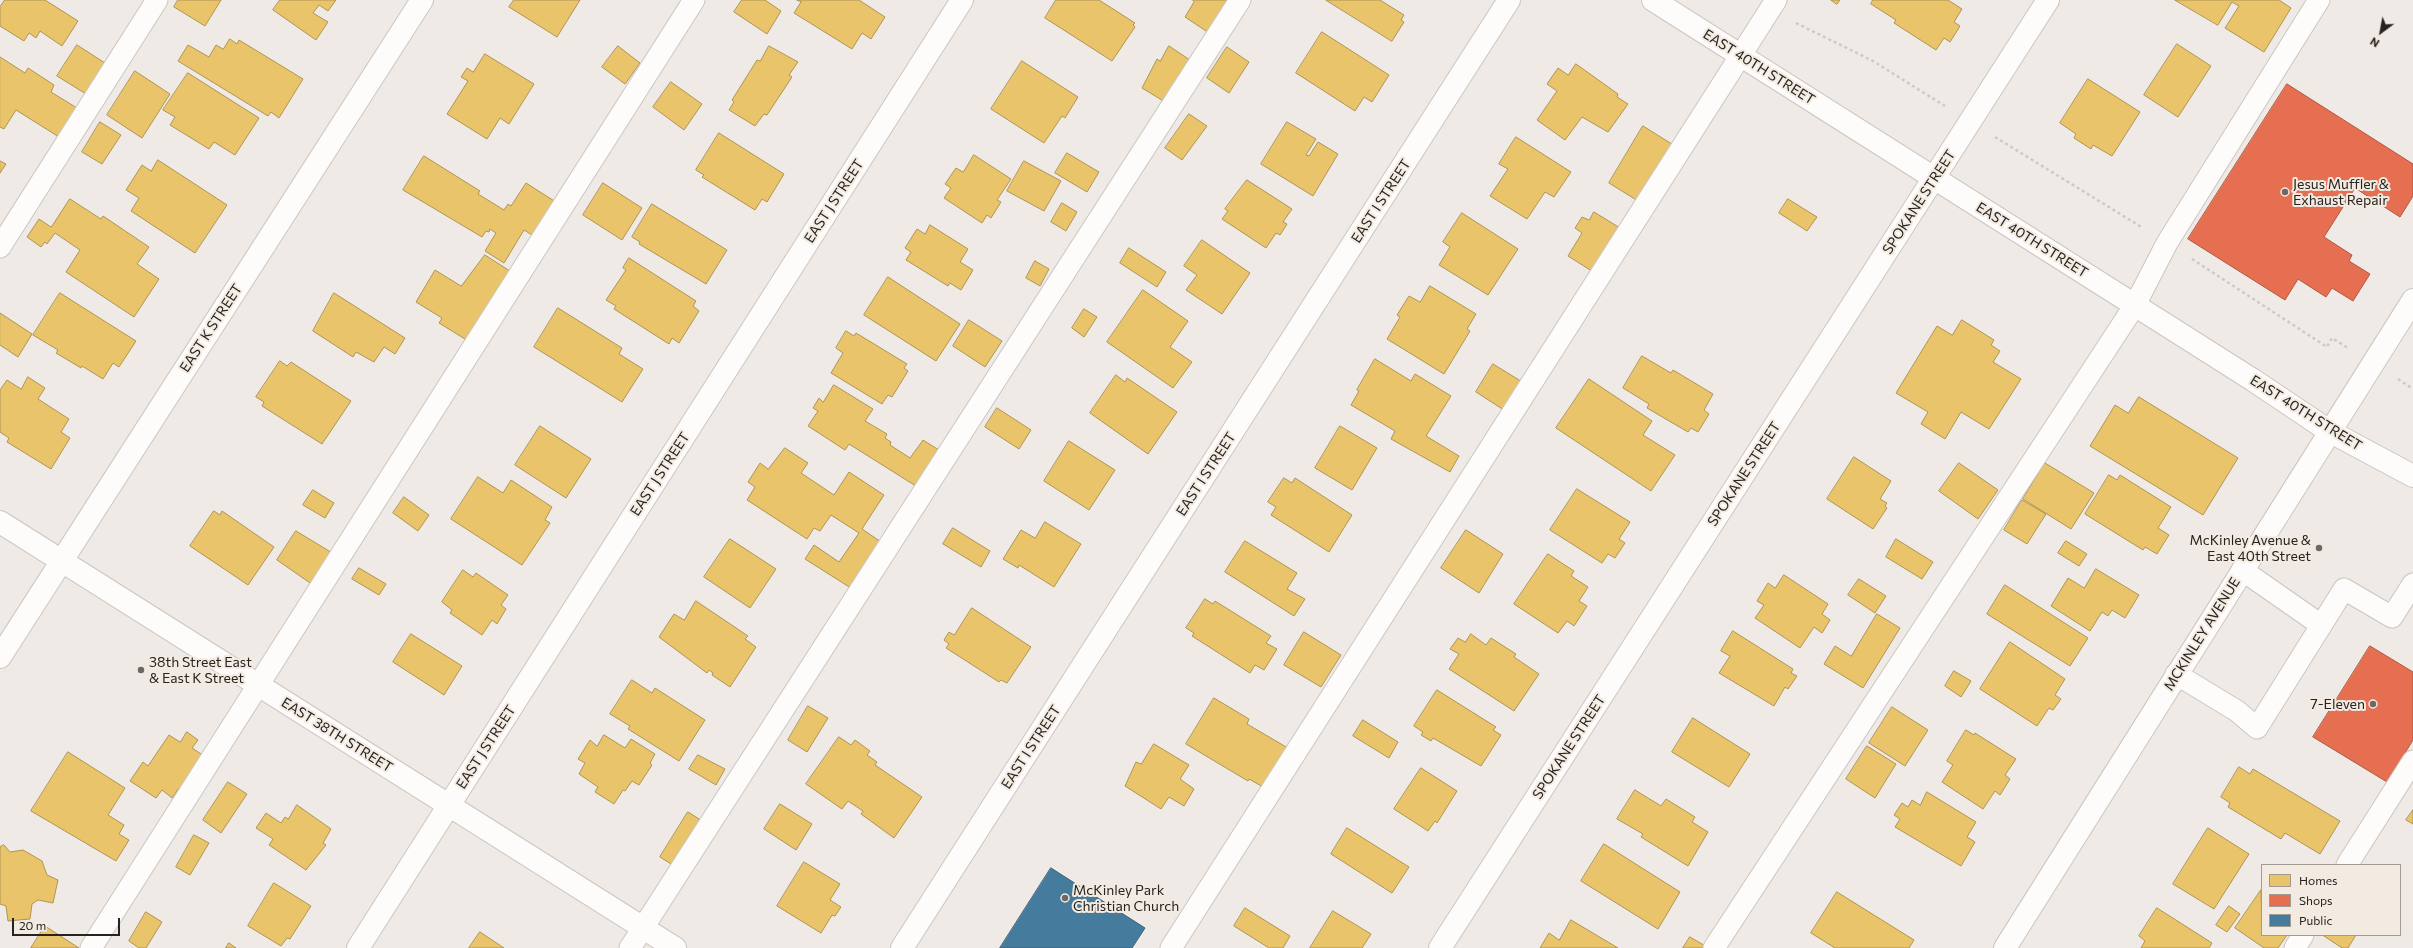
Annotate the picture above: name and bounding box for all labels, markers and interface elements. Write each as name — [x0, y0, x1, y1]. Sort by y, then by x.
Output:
north arrow — [2361, 12, 2401, 52]
street label: EAST 40TH STREET — [1700, 26, 1818, 108]
text: N — [2367, 35, 2381, 50]
street label: SPOKANE STREET — [1879, 147, 1959, 257]
street label: EAST J STREET — [801, 156, 867, 246]
street label: EAST I STREET — [1348, 156, 1414, 246]
place label: Jesus Muffler & Exhaust Repair — [2293, 176, 2389, 208]
marker: Jesus Muffler & Exhaust Repair — [2280, 187, 2290, 197]
street label: EAST 40TH STREET — [1973, 199, 2091, 281]
street label: EAST K STREET — [176, 281, 246, 375]
street label: EAST 40TH STREET — [2247, 372, 2365, 454]
street label: SPOKANE STREET — [1704, 419, 1784, 529]
street label: EAST J STREET — [627, 429, 693, 519]
street label: EAST I STREET — [1173, 429, 1239, 519]
place label: McKinley Avenue & East 40th Street — [2189, 532, 2311, 564]
marker: McKinley Avenue & East 40th Street — [2314, 543, 2324, 553]
street label: MCKINLEY AVENUE — [2160, 574, 2244, 694]
place label: 38th Street East & East K Street — [149, 654, 252, 686]
marker: 38th Street East & East K Street — [136, 665, 146, 675]
street label: SPOKANE STREET — [1529, 692, 1609, 802]
street label: EAST 38TH STREET — [278, 694, 396, 776]
place label: 7-Eleven — [2310, 696, 2365, 712]
marker: 7-Eleven — [2368, 699, 2378, 709]
street label: EAST J STREET — [453, 702, 519, 792]
street label: EAST I STREET — [998, 702, 1064, 792]
legend — [2261, 864, 2401, 936]
text: Homes — [2299, 873, 2337, 887]
place label: McKinley Park Christian Church — [1073, 882, 1179, 914]
marker: McKinley Park Christian Church — [1060, 893, 1070, 903]
text: Shops — [2299, 893, 2333, 907]
scale bar — [14, 910, 122, 936]
text: Public — [2299, 913, 2332, 927]
text: 20 m — [19, 918, 46, 932]

